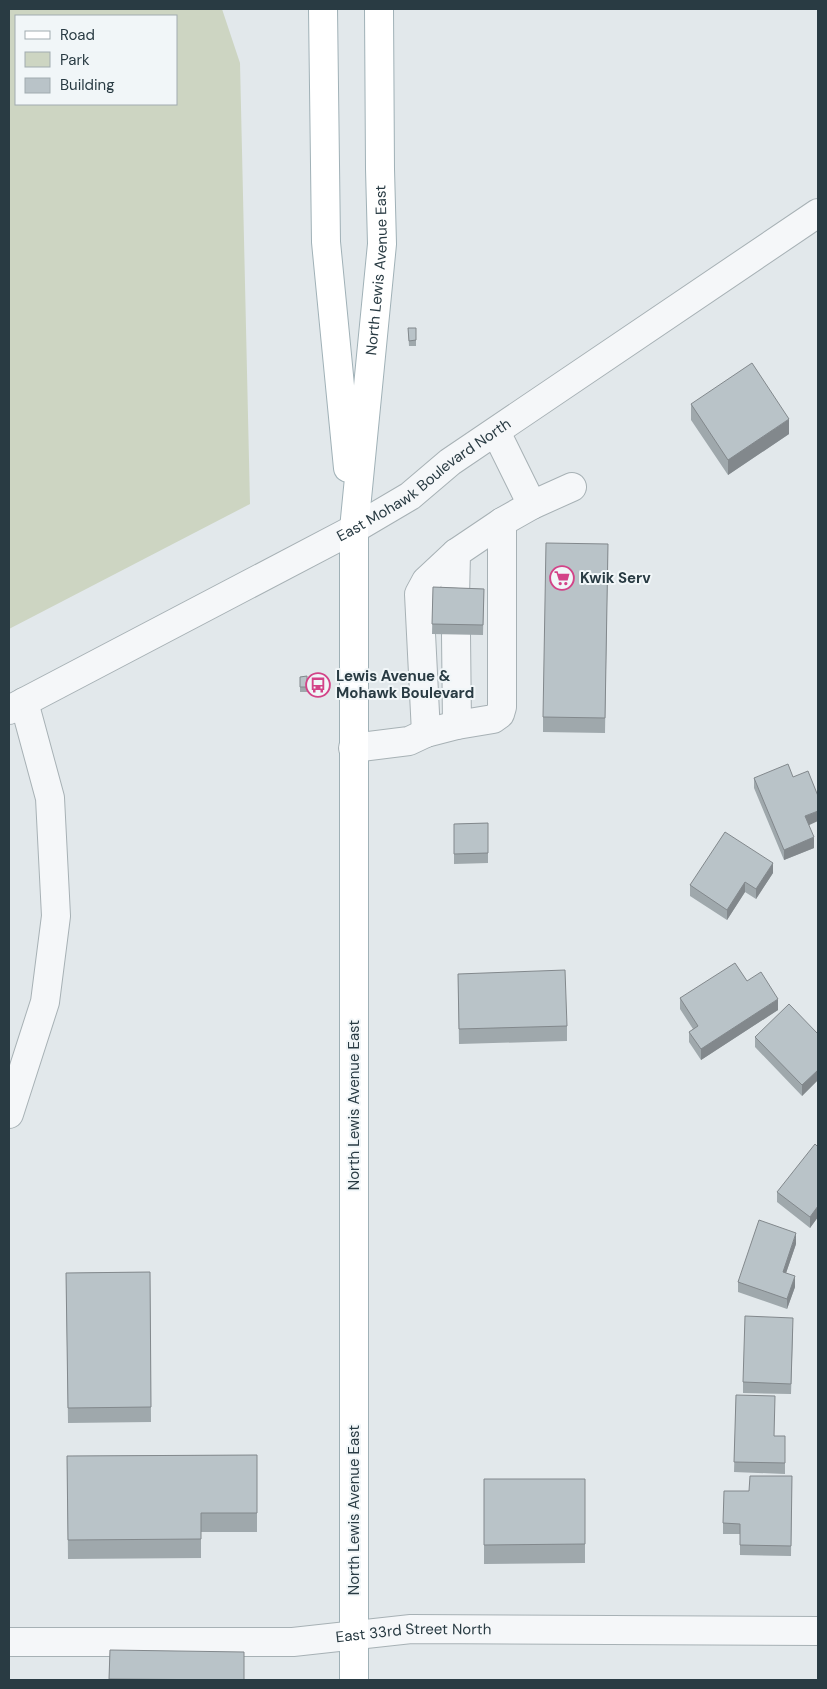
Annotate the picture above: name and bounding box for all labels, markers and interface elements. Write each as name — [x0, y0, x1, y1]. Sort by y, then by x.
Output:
legend — [15, 15, 178, 105]
text: Road — [60, 25, 95, 45]
text: Park — [60, 50, 90, 70]
text: Building — [60, 75, 115, 95]
street label: North Lewis Avenue East — [361, 185, 392, 356]
street label: East Mohawk Boulevard North — [333, 414, 515, 546]
supermarket icon: Kwik Serv — [549, 565, 575, 591]
place label: Kwik Serv — [580, 568, 651, 588]
place label: Lewis Avenue & Mohawk Boulevard — [336, 666, 474, 703]
bus stop icon: Lewis Avenue & Mohawk Boulevard — [305, 672, 331, 698]
street label: North Lewis Avenue East — [344, 1020, 364, 1190]
street label: North Lewis Avenue East — [344, 1425, 364, 1595]
street label: East 33rd Street North — [335, 1619, 491, 1647]

